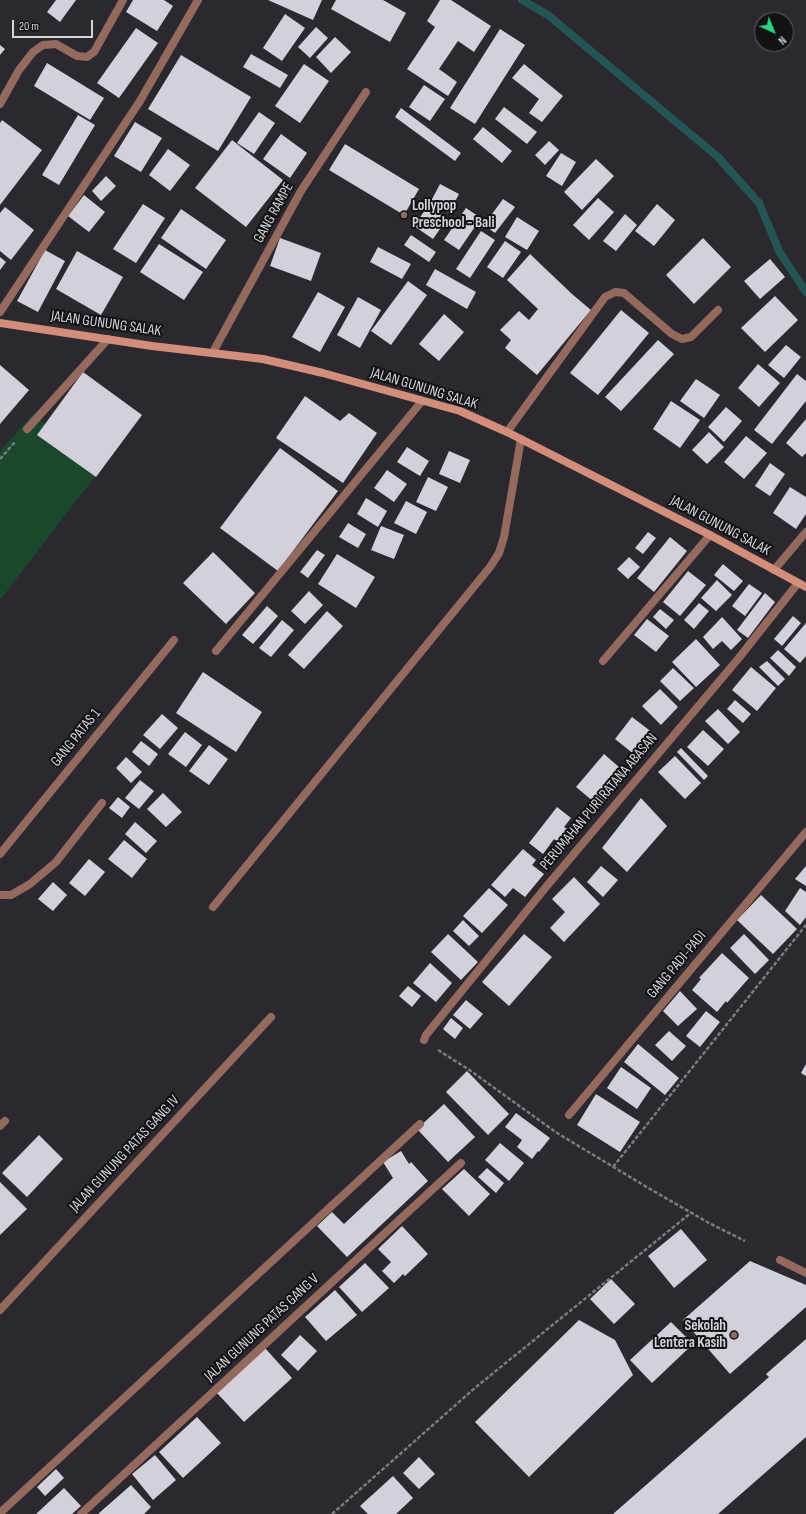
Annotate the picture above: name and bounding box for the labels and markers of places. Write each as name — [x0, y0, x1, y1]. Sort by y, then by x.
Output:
place label: Lollypop Preschool - Bali — [412, 197, 495, 232]
marker: Lollypop Preschool - Bali — [399, 210, 409, 220]
place label: Sekolah Lentera Kasih — [654, 1317, 726, 1352]
marker: Sekolah Lentera Kasih — [729, 1330, 739, 1340]

